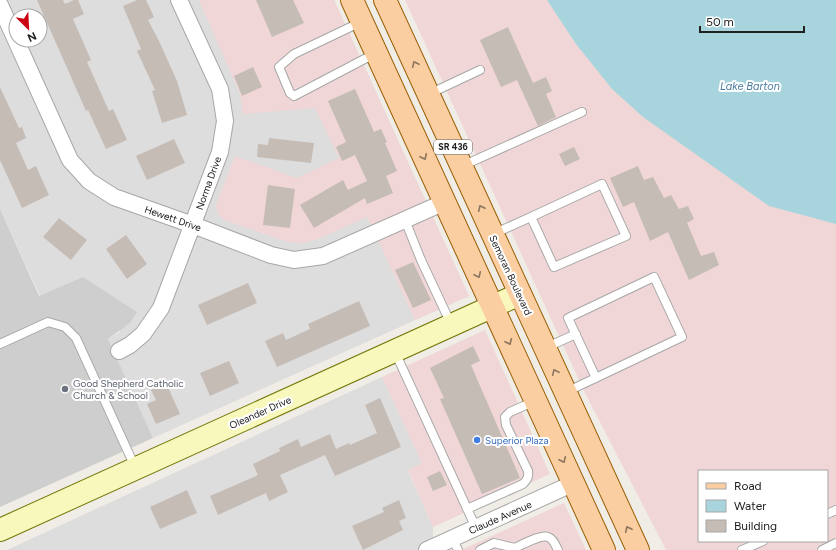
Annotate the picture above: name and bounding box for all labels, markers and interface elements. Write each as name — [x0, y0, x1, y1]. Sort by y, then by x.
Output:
north arrow — [8, 8, 48, 48]
scale bar — [700, 8, 804, 34]
text: 50 m — [706, 15, 734, 29]
text: N — [25, 29, 38, 44]
one-way arrow — [412, 61, 420, 69]
water label: Lake Barton — [720, 80, 780, 93]
road number: SR 436 — [434, 140, 472, 154]
one-way arrow — [419, 153, 427, 161]
street label: Norma Drive — [193, 154, 224, 212]
street label: Hewett Drive — [143, 203, 203, 234]
one-way arrow — [478, 205, 486, 212]
street label: Semoran Boulevard — [486, 233, 535, 317]
one-way arrow — [473, 271, 481, 279]
one-way arrow — [504, 338, 512, 346]
one-way arrow — [552, 368, 560, 375]
place label: Good Shepherd Catholic Church & School — [73, 377, 184, 402]
marker: Good Shepherd Catholic Church & School — [60, 384, 70, 394]
street label: Oleander Drive — [227, 393, 294, 432]
place label: Superior Plaza — [485, 434, 549, 447]
marker: Superior Plaza — [472, 435, 482, 445]
one-way arrow — [558, 456, 566, 464]
legend — [698, 470, 828, 542]
text: Road — [734, 479, 762, 493]
street label: Claude Avenue — [467, 498, 534, 537]
text: Water — [734, 499, 766, 513]
text: Building — [734, 519, 777, 533]
one-way arrow — [625, 526, 633, 534]

